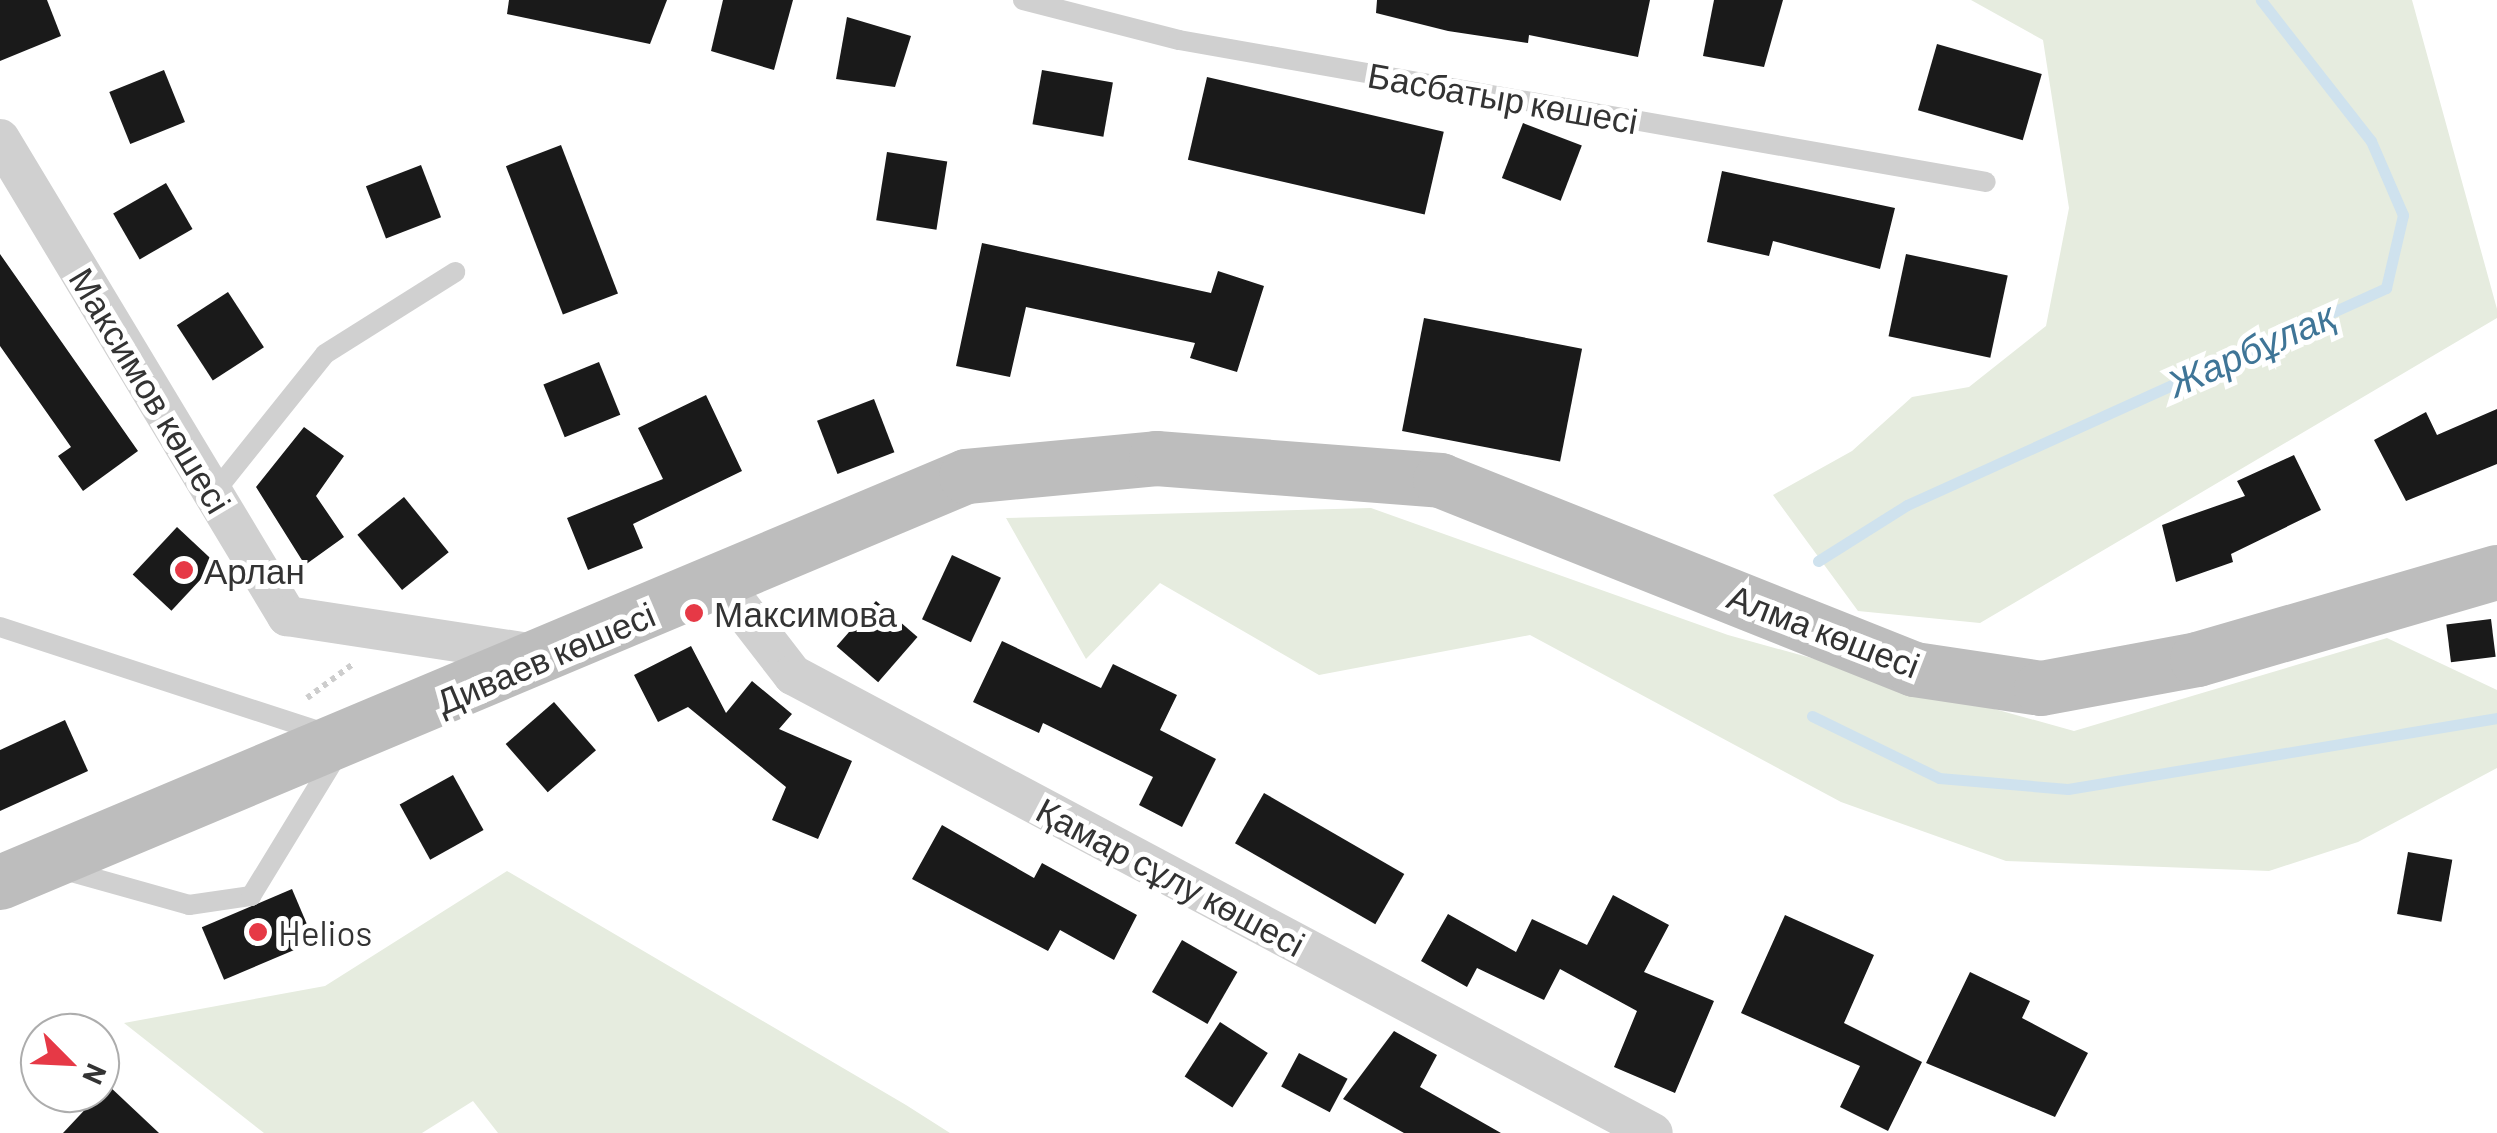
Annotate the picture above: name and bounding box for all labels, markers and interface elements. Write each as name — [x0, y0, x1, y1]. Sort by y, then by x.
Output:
street label: Басбатыр көшесі — [1365, 53, 1641, 141]
street label: Максимов көшесі — [61, 260, 241, 520]
water label: Жарбұлақ — [2160, 292, 2342, 406]
place label: Арлан — [204, 549, 305, 591]
marker: Арлан — [173, 559, 195, 581]
street label: Алма көшесі — [1722, 574, 1926, 686]
street label: Диваев көшесі — [429, 592, 661, 722]
place label: Максимова — [714, 592, 897, 634]
marker: Максимова — [683, 602, 705, 624]
street label: Қамар сұлу көшесі — [1030, 788, 1312, 964]
place label: Helios — [278, 911, 372, 953]
marker: Helios — [247, 921, 269, 943]
north arrow — [20, 1013, 120, 1113]
text: N — [76, 1059, 115, 1090]

